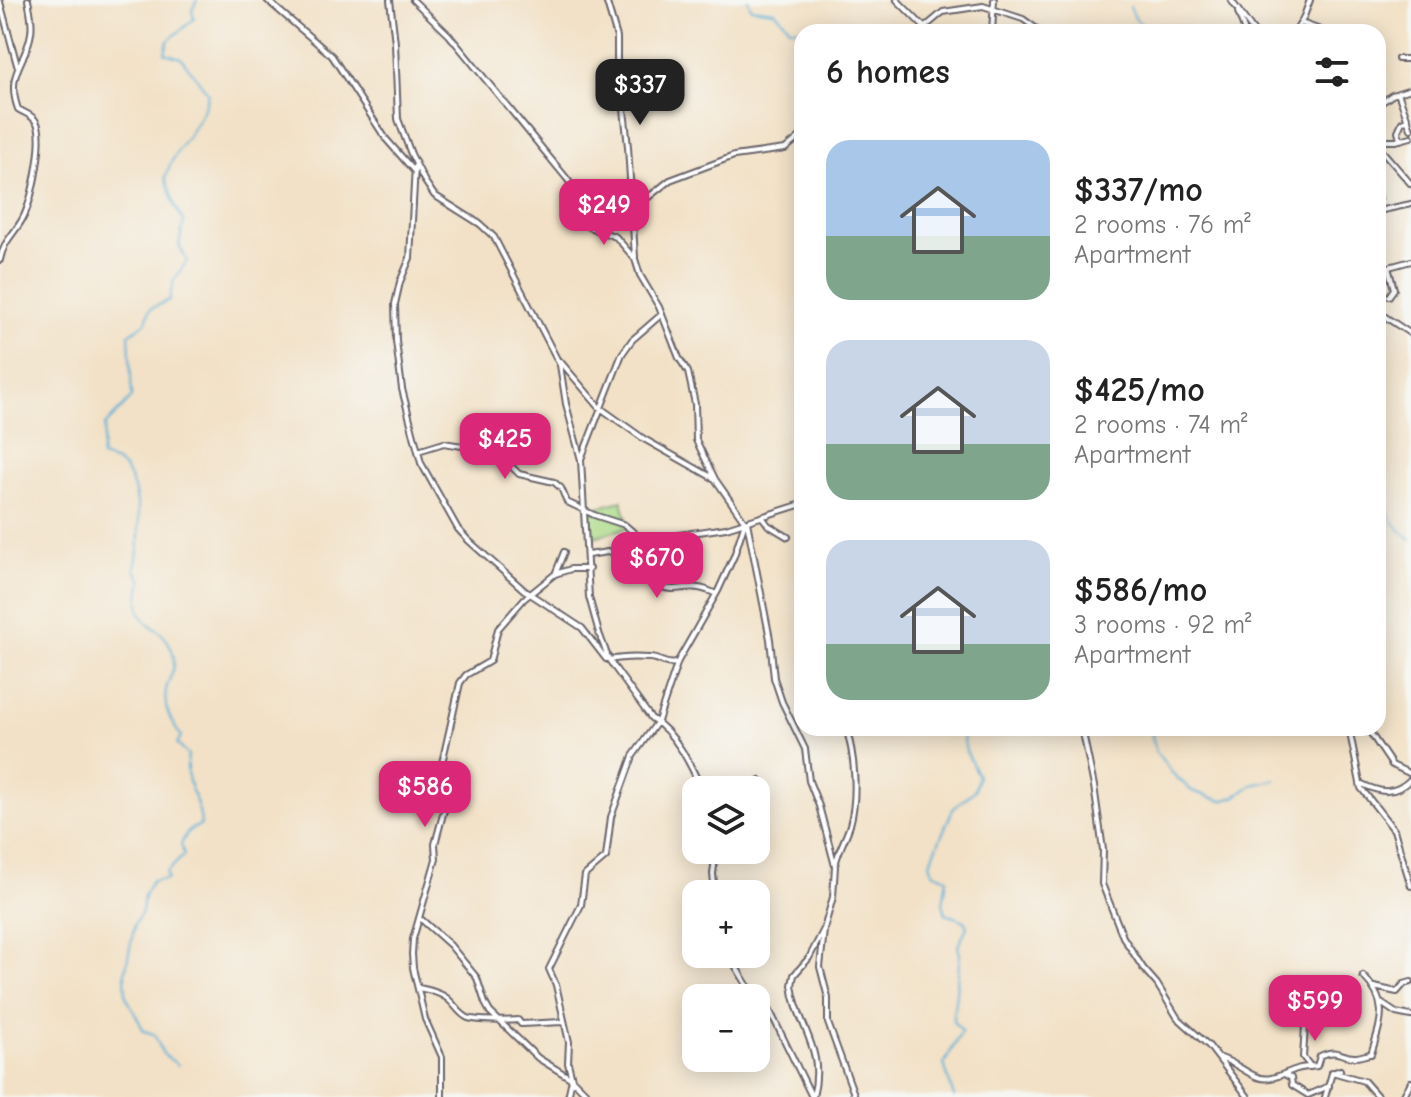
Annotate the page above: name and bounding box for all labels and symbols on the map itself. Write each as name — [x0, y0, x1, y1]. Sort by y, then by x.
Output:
pin: $337 — [593, 59, 687, 127]
pin: $249 — [557, 179, 651, 247]
pin: $425 — [458, 413, 552, 481]
pin: $670 — [610, 532, 704, 600]
pin: $586 — [378, 761, 472, 829]
pin: $599 — [1268, 975, 1362, 1043]

